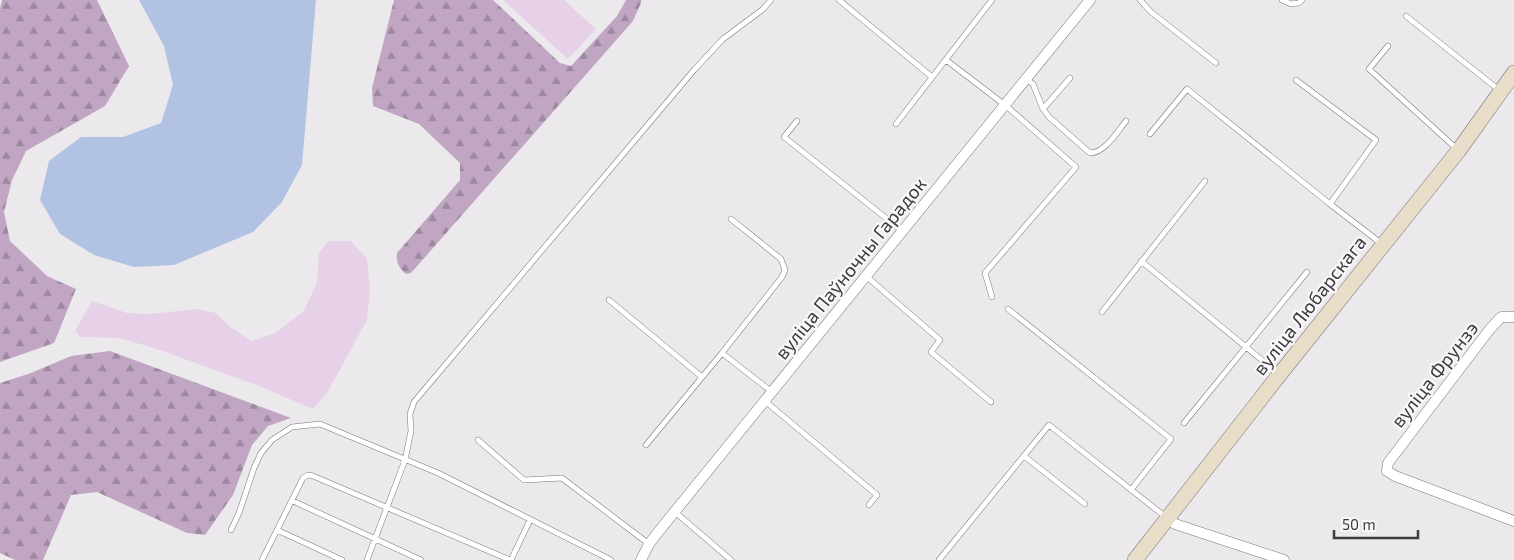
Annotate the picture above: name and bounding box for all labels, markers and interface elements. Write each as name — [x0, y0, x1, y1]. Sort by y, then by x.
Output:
street label: вуліца Паўночны Гарадок — [769, 172, 931, 364]
street label: вуліца Любарскага — [1247, 231, 1371, 380]
street label: вуліца Фрунзэ — [1385, 316, 1483, 432]
scale bar — [1334, 508, 1418, 540]
text: 50 m — [1342, 515, 1376, 533]

